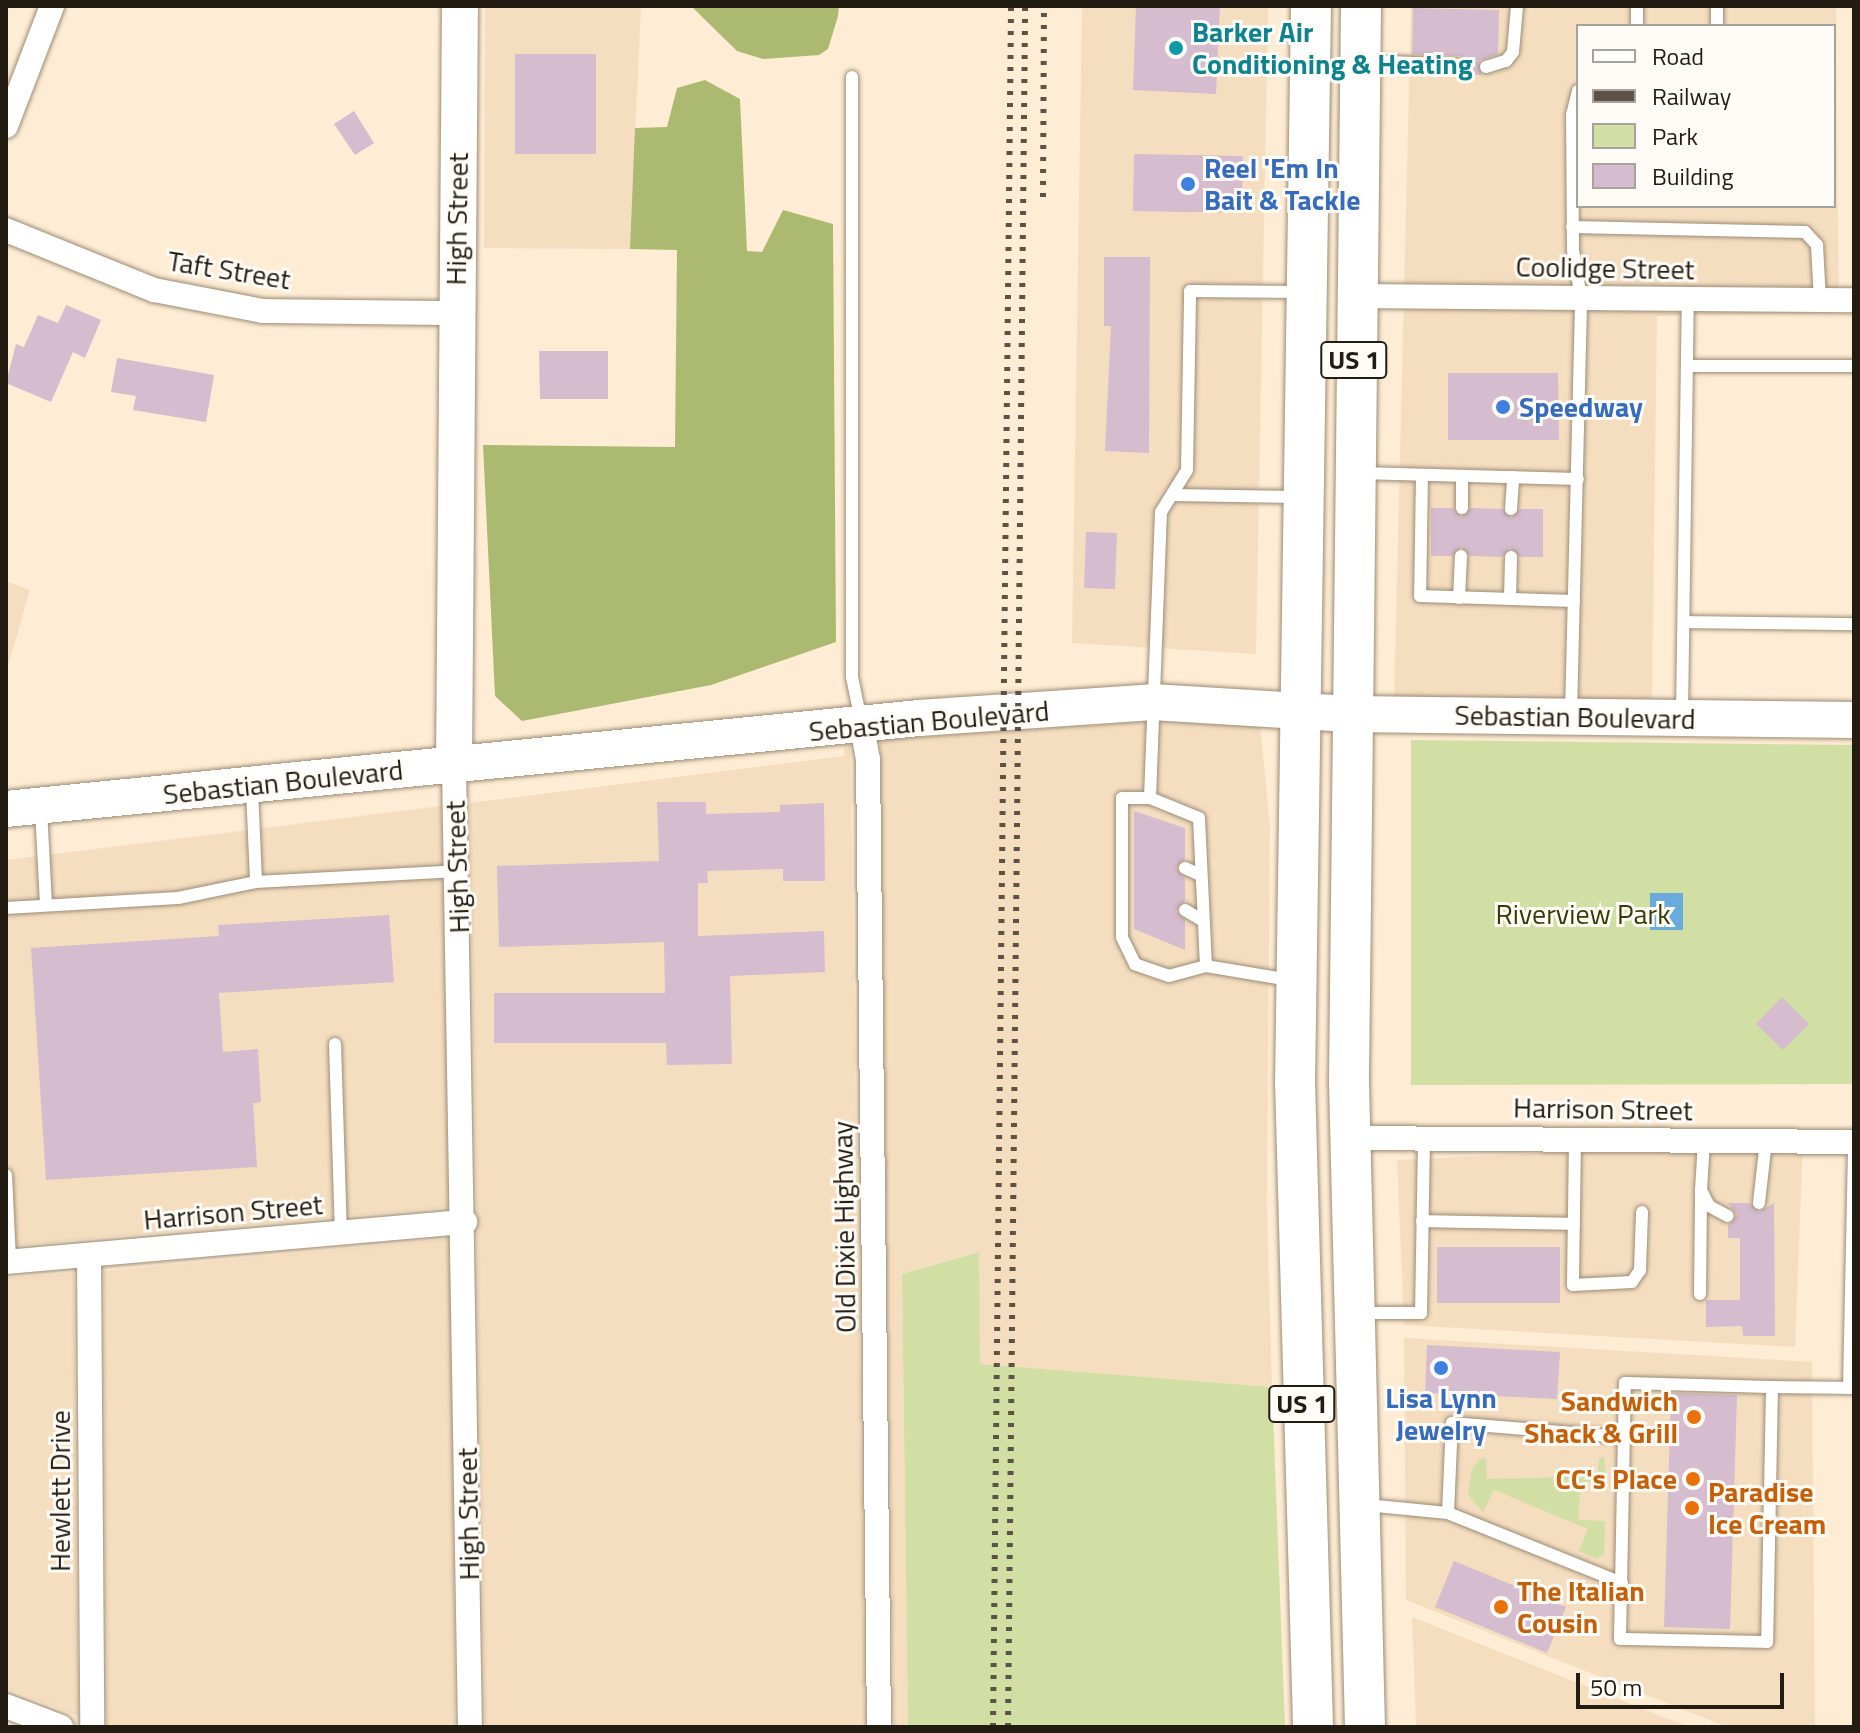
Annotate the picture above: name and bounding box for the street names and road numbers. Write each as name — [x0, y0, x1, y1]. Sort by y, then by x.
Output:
street label: High Street — [439, 152, 475, 286]
street label: Taft Street — [165, 244, 293, 296]
street label: Coolidge Street — [1515, 250, 1695, 286]
road number: US 1 — [1320, 338, 1388, 382]
street label: Sebastian Boulevard — [808, 694, 1050, 748]
street label: Sebastian Boulevard — [1454, 698, 1696, 736]
street label: Sebastian Boulevard — [161, 753, 405, 811]
street label: High Street — [438, 800, 476, 934]
street label: Harrison Street — [1513, 1091, 1693, 1127]
street label: Old Dixie Highway — [825, 1121, 863, 1333]
street label: Harrison Street — [142, 1187, 324, 1237]
road number: US 1 — [1268, 1382, 1336, 1426]
street label: Hewlett Drive — [43, 1410, 77, 1572]
street label: High Street — [450, 1447, 486, 1581]

